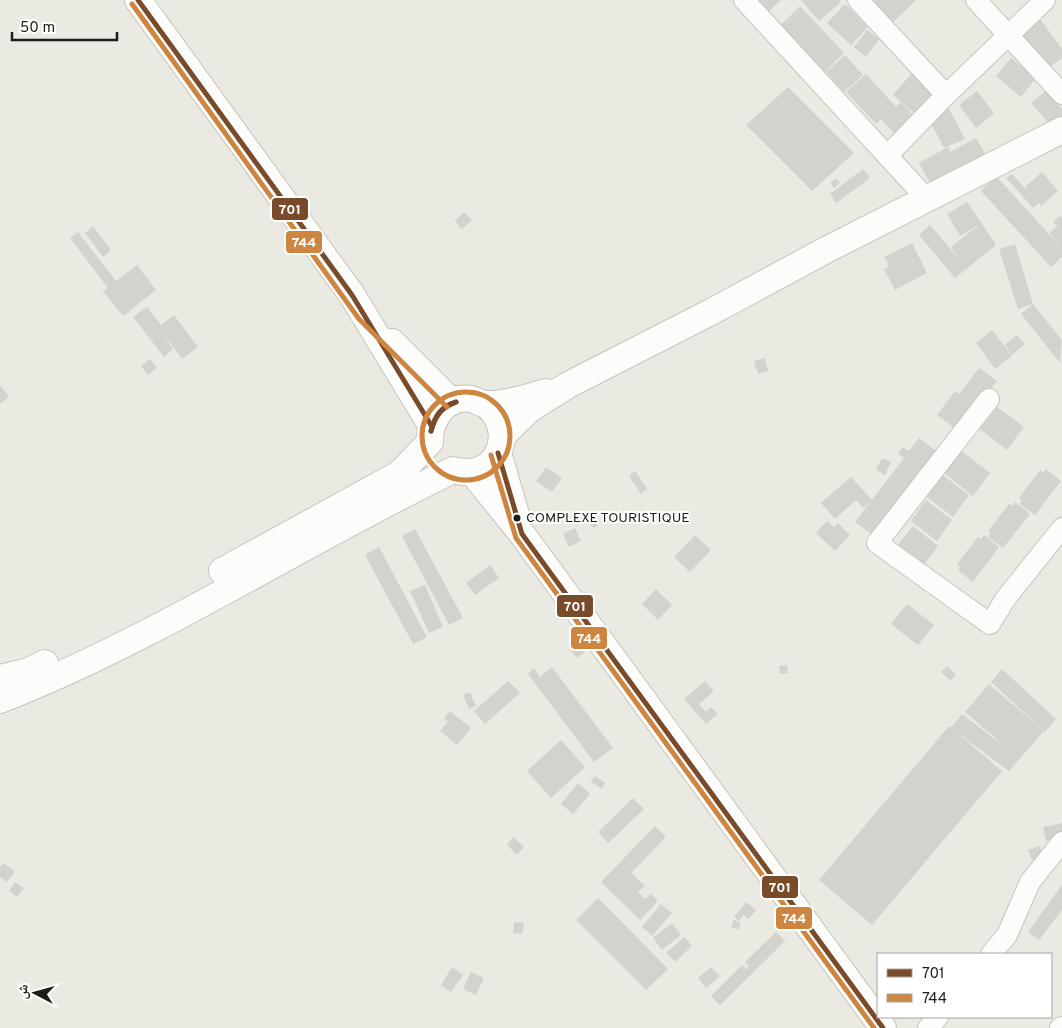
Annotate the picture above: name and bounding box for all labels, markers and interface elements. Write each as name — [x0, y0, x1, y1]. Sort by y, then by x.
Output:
scale bar — [12, 10, 118, 42]
text: 50 m — [20, 19, 55, 38]
line badge: 701 — [271, 197, 309, 221]
text: 701 — [279, 202, 301, 219]
line badge: 744 — [285, 230, 323, 254]
text: 744 — [292, 235, 316, 252]
place label: COMPLEXE TOURISTIQUE — [526, 510, 690, 527]
marker: COMPLEXE TOURISTIQUE — [512, 513, 522, 523]
line badge: 701 — [556, 594, 594, 618]
text: 701 — [564, 599, 586, 616]
line badge: 744 — [570, 626, 608, 650]
text: 744 — [577, 631, 601, 648]
line badge: 701 — [761, 875, 799, 899]
text: 701 — [769, 880, 791, 897]
line badge: 744 — [775, 906, 813, 930]
text: 744 — [782, 911, 806, 928]
legend — [877, 953, 1052, 1018]
text: 701 — [922, 965, 945, 984]
north arrow — [10, 968, 60, 1018]
text: ش — [14, 983, 33, 1000]
text: 744 — [922, 990, 947, 1009]

